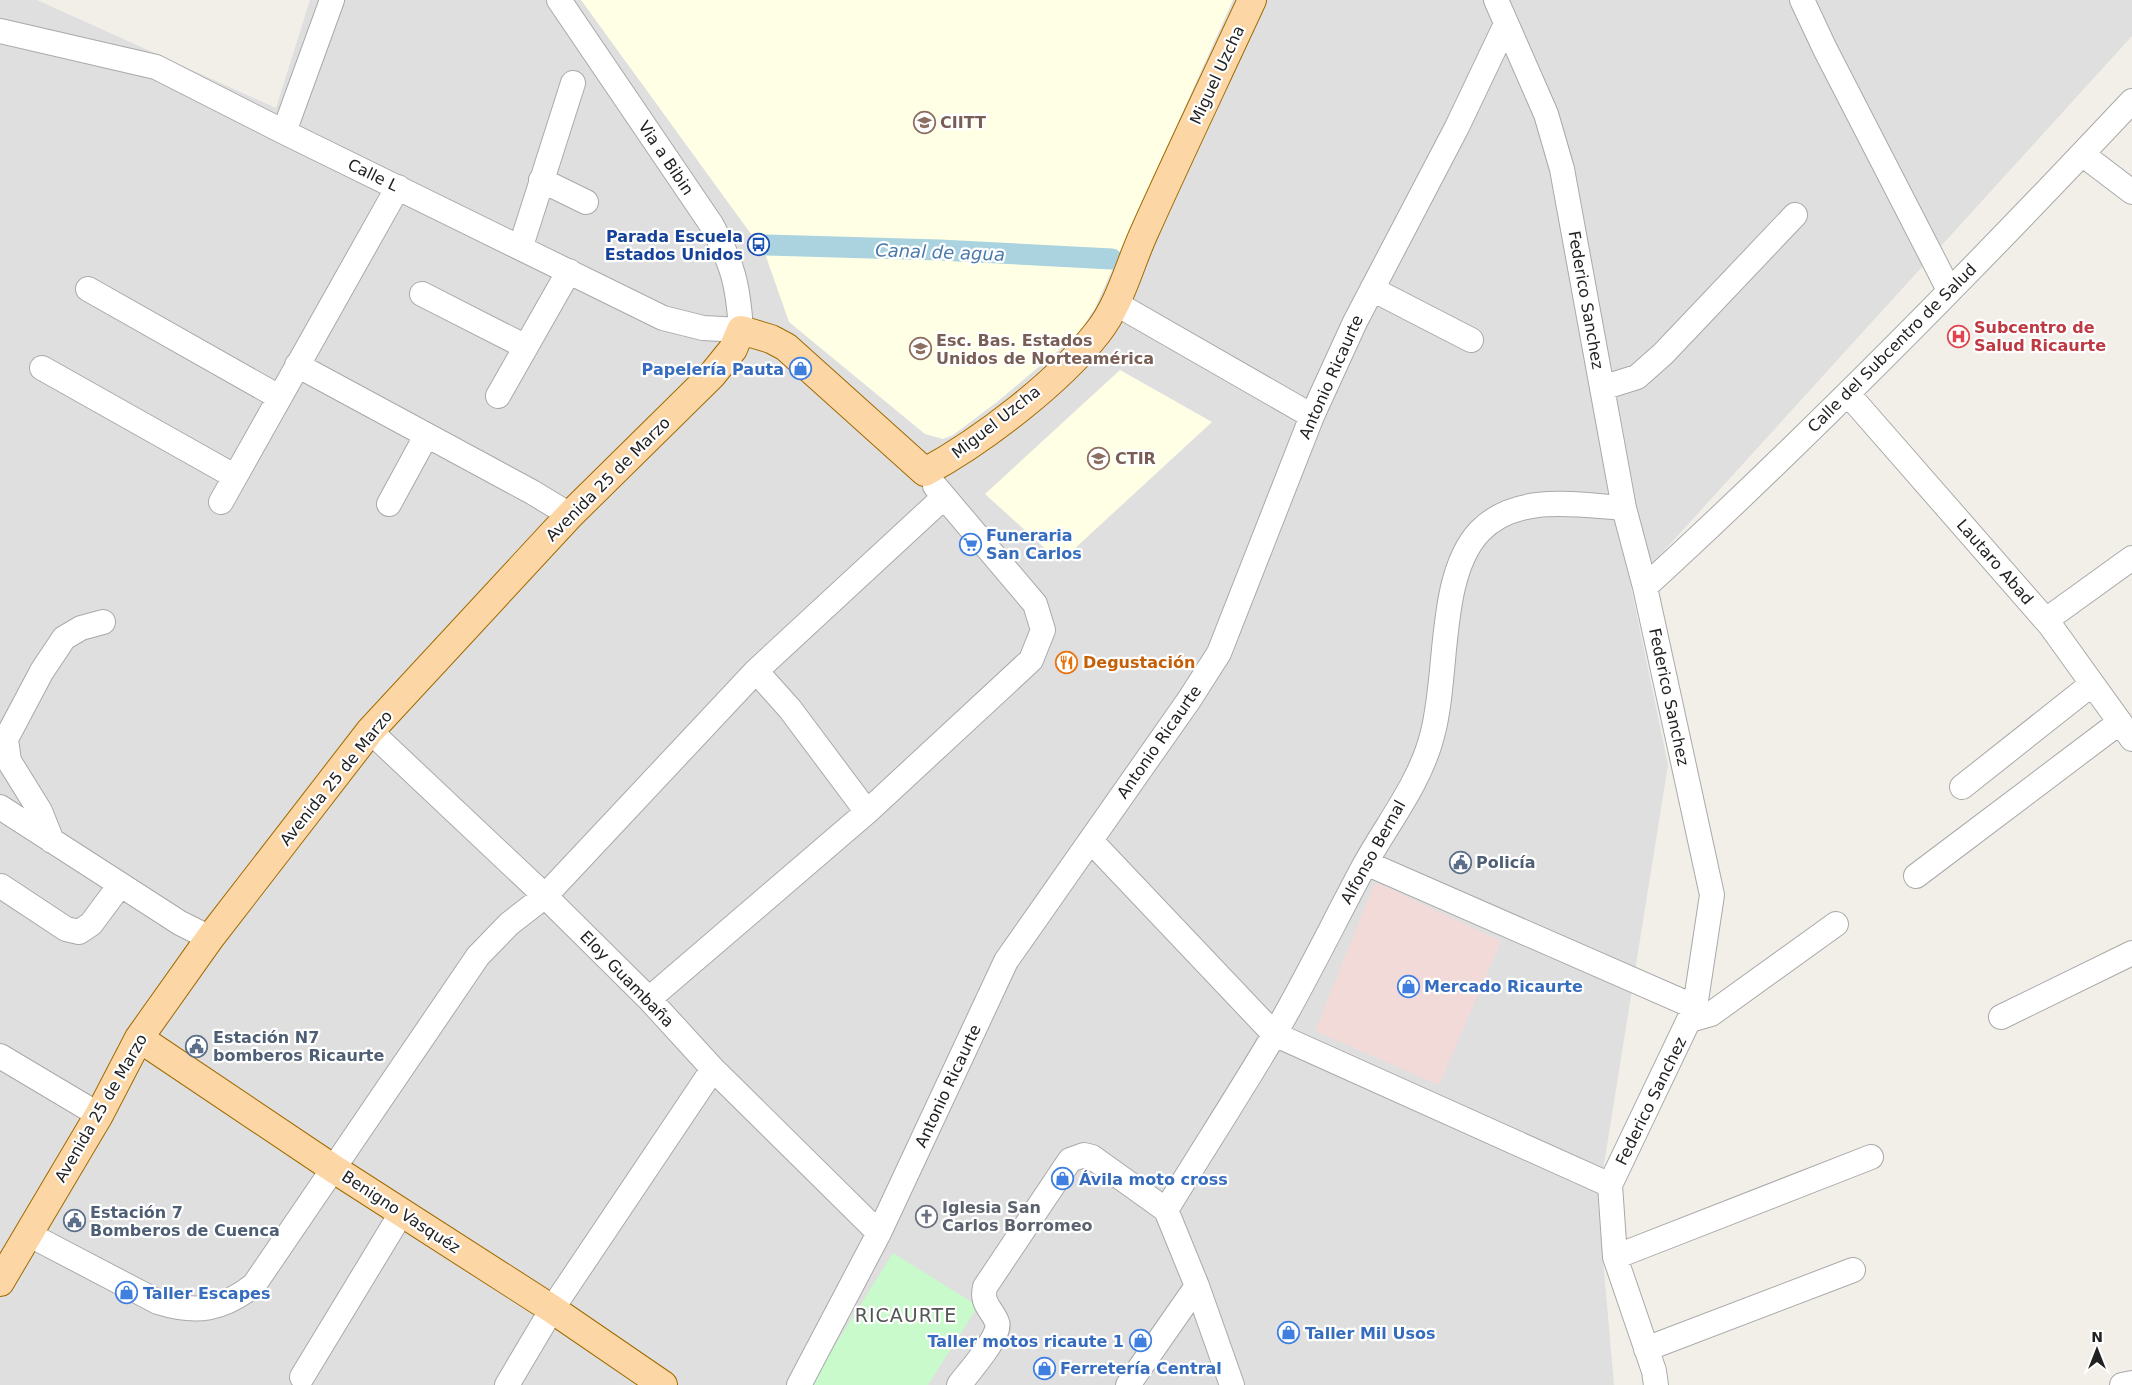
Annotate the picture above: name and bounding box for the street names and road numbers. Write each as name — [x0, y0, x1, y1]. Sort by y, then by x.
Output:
street label: Miguel Uzcha — [1186, 23, 1248, 127]
street label: Via a Bibin — [634, 117, 698, 199]
street label: Calle L — [345, 155, 401, 195]
street label: Federico Sanchez — [1564, 229, 1608, 371]
street label: Calle del Subcentro de Salud — [1804, 260, 1980, 436]
street label: Antonio Ricaurte — [1295, 312, 1367, 442]
street label: Miguel Uzcha — [948, 382, 1044, 462]
street label: Avenida 25 de Marzo — [542, 413, 674, 545]
street label: Lautaro Abad — [1953, 515, 2037, 609]
street label: Federico Sanchez — [1645, 626, 1693, 768]
street label: Antonio Ricaurte — [1113, 682, 1205, 802]
street label: Avenida 25 de Marzo — [276, 707, 396, 849]
street label: Alfonso Bernal — [1337, 797, 1409, 907]
street label: Eloy Guambaña — [576, 927, 678, 1031]
street label: Antonio Ricaurte — [911, 1021, 985, 1151]
street label: Avenida 25 de Marzo — [51, 1031, 151, 1185]
street label: Federico Sanchez — [1612, 1034, 1690, 1168]
street label: Benigno Vasquéz — [338, 1167, 464, 1257]

